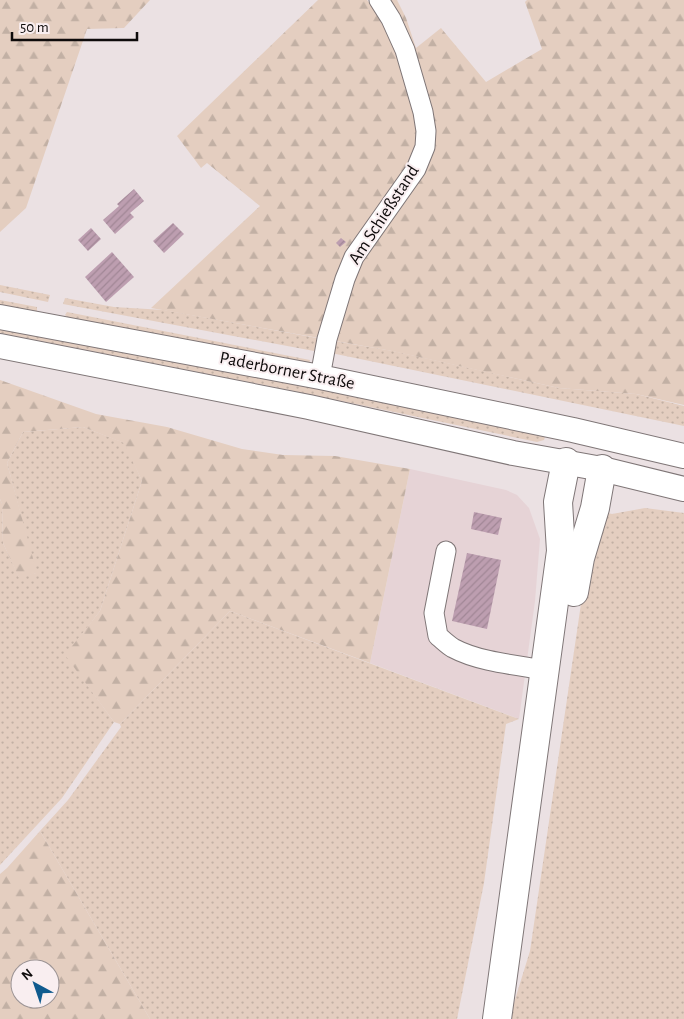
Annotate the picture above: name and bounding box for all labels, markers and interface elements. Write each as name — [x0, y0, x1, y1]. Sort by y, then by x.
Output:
scale bar — [12, 10, 138, 42]
text: 50 m — [20, 20, 49, 35]
street label: Am Schießstand — [345, 162, 423, 268]
street label: Paderborner Straße — [218, 349, 356, 393]
north arrow — [10, 959, 60, 1009]
text: N — [19, 966, 36, 983]

